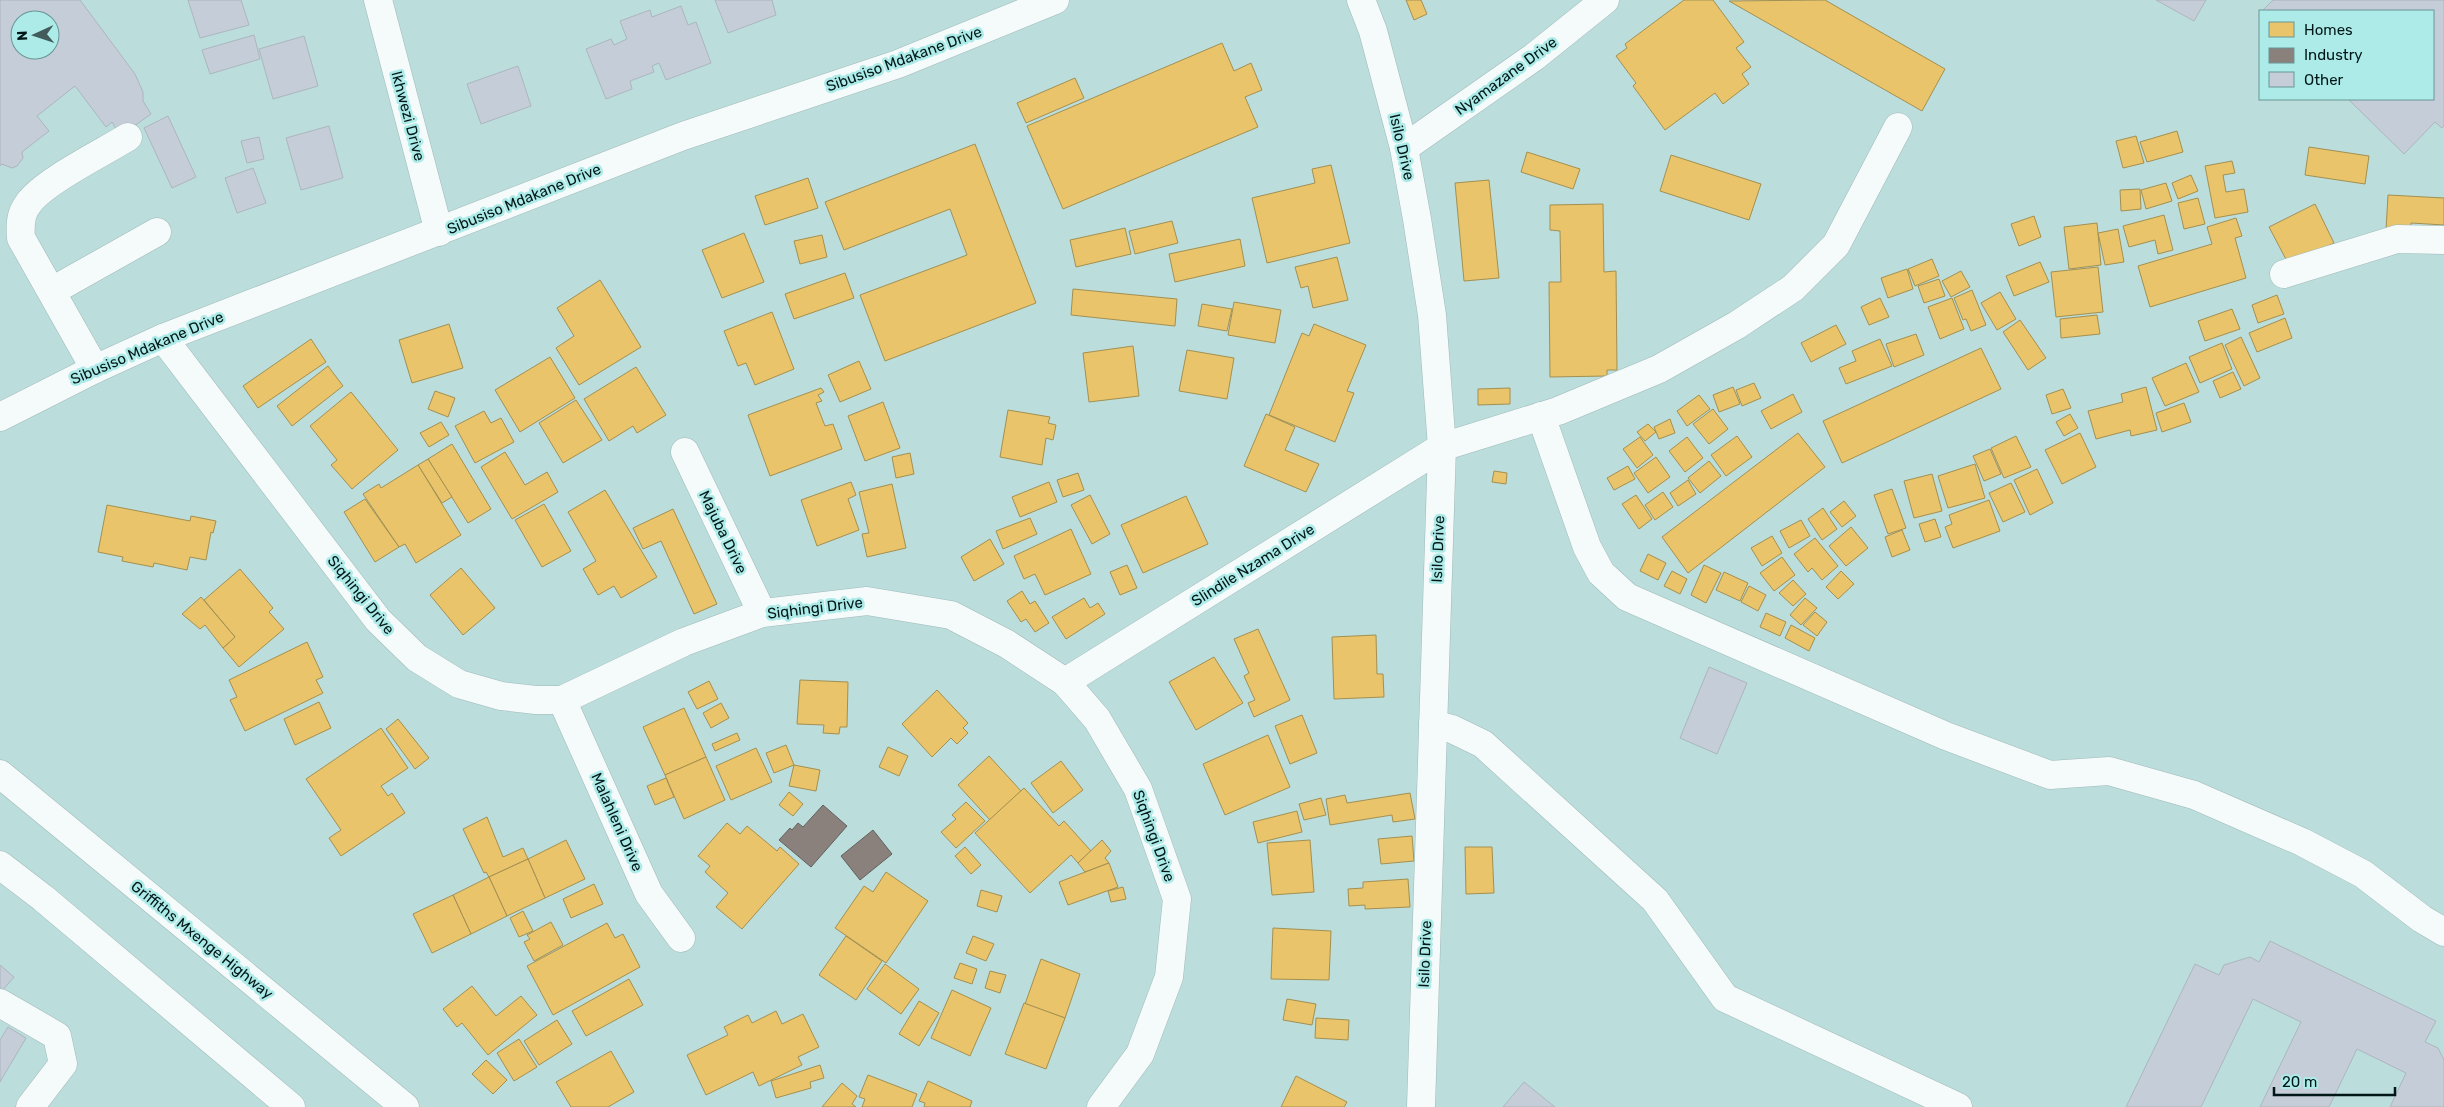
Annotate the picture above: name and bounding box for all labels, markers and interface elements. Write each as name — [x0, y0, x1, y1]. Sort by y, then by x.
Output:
north arrow — [10, 10, 60, 60]
legend — [2259, 10, 2434, 100]
text: Homes — [2304, 21, 2353, 39]
street label: Sibusiso Mdakane Drive — [824, 22, 984, 96]
text: N — [14, 30, 31, 41]
street label: Nyamazane Drive — [1452, 33, 1560, 119]
text: Industry — [2304, 46, 2363, 64]
street label: Ikhwezi Drive — [387, 69, 429, 163]
text: Other — [2304, 71, 2344, 89]
street label: Isilo Drive — [1386, 112, 1418, 182]
street label: Sibusiso Mdakane Drive — [444, 160, 604, 238]
street label: Sibusiso Mdakane Drive — [68, 308, 226, 388]
street label: Majuba Drive — [695, 488, 751, 576]
street label: Isilo Drive — [1428, 515, 1448, 583]
street label: Slindile Nzama Drive — [1188, 520, 1318, 610]
street label: Siqhingi Drive — [324, 552, 398, 638]
street label: Siqhingi Drive — [766, 593, 864, 623]
street label: Malahleni Drive — [587, 770, 647, 874]
street label: Siqhingi Drive — [1129, 788, 1179, 884]
street label: Griffiths Mxenge Highway — [127, 877, 277, 1003]
street label: Isilo Drive — [1415, 920, 1435, 988]
scale bar — [2274, 1064, 2395, 1096]
text: 20 m — [2282, 1073, 2317, 1091]

